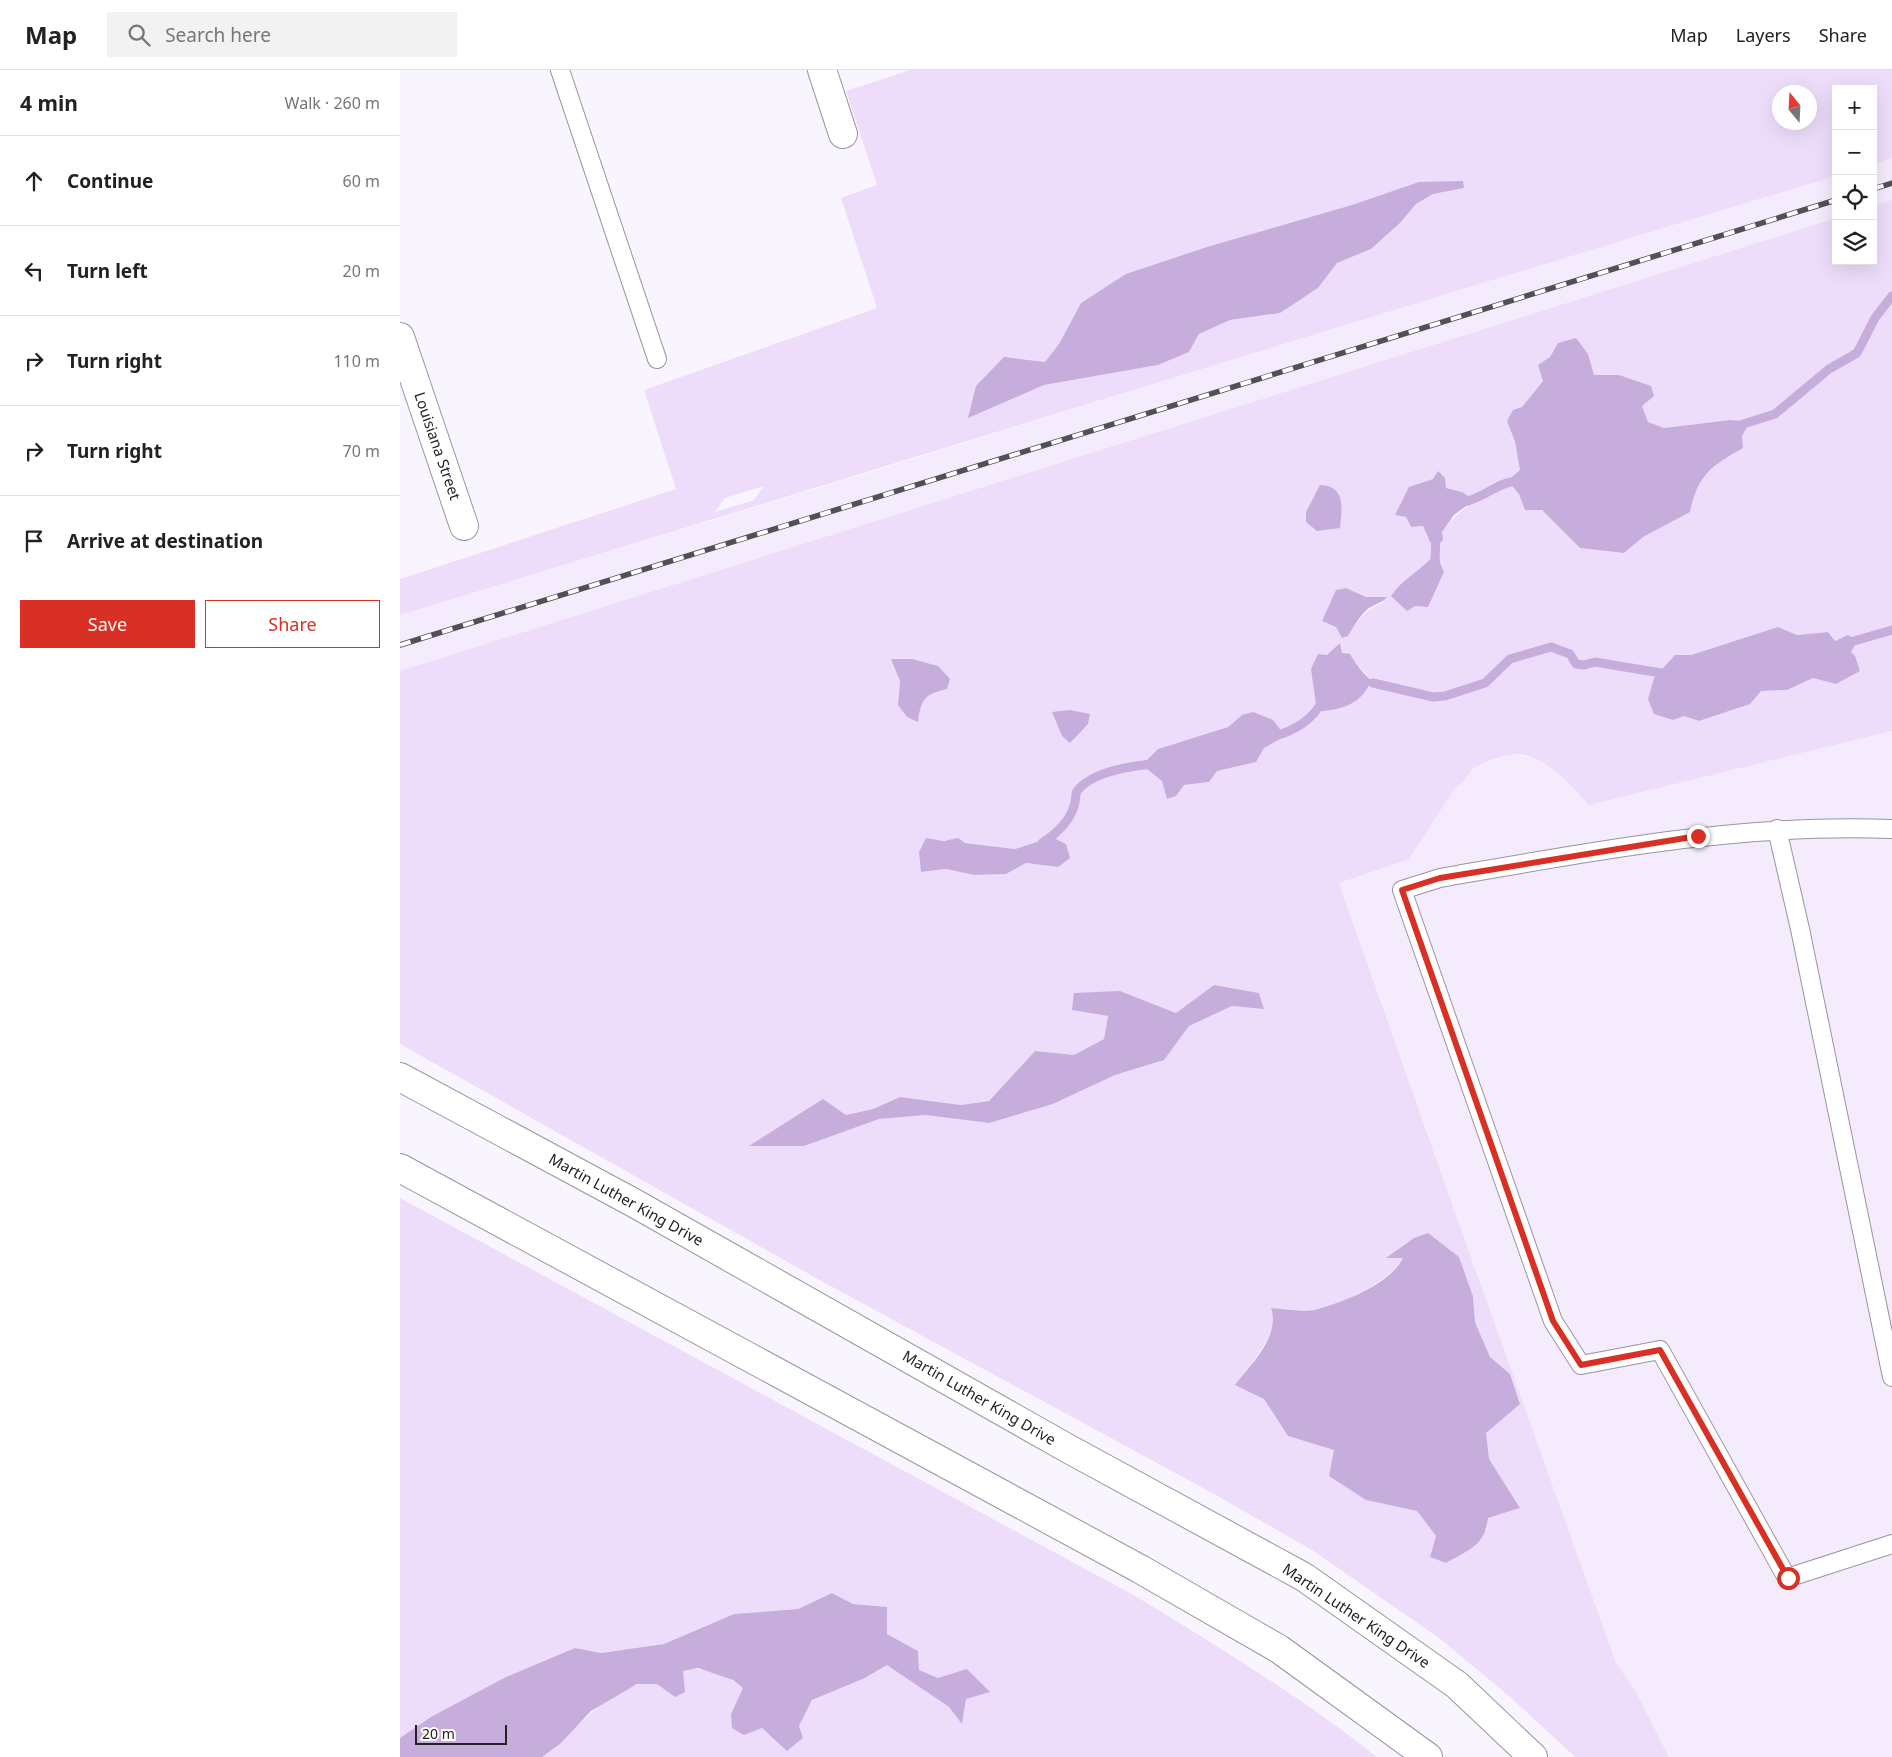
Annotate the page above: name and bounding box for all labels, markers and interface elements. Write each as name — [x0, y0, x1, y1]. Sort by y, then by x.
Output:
search box — [107, 12, 457, 57]
text: Map — [25, 18, 77, 51]
icon: search — [125, 21, 153, 49]
text: Search here — [165, 22, 271, 48]
text: Map — [1670, 23, 1708, 47]
text: Layers — [1736, 23, 1791, 47]
text: Share — [1819, 23, 1867, 47]
north arrow — [1772, 85, 1817, 130]
map controls — [1832, 85, 1877, 265]
button: + — [1832, 85, 1877, 130]
text: 4 min — [20, 89, 78, 117]
text: Walk · 260 m — [285, 92, 380, 114]
button: − — [1832, 130, 1877, 175]
icon: ahead — [20, 167, 48, 195]
text: Continue — [67, 168, 153, 194]
text: 60 m — [343, 170, 380, 192]
button: locate — [1832, 175, 1877, 220]
button: layers — [1832, 220, 1877, 265]
icon: left — [20, 257, 48, 285]
text: Turn left — [67, 258, 148, 284]
text: 20 m — [343, 260, 380, 282]
icon: right — [20, 347, 48, 375]
text: Turn right — [67, 348, 162, 374]
text: 110 m — [333, 350, 380, 372]
street label: Louisiana Street — [410, 389, 466, 503]
icon: right — [20, 437, 48, 465]
text: Turn right — [67, 438, 162, 464]
text: 70 m — [343, 440, 380, 462]
icon: arrive — [20, 527, 48, 555]
text: Arrive at destination — [67, 528, 263, 554]
button: Save — [20, 600, 195, 648]
button: Share — [205, 600, 380, 648]
route end — [1687, 825, 1710, 848]
street label: Martin Luther King Drive — [546, 1148, 707, 1250]
street label: Martin Luther King Drive — [899, 1345, 1060, 1449]
street label: Martin Luther King Drive — [1279, 1558, 1434, 1672]
route start — [1777, 1567, 1800, 1590]
scale bar — [415, 1722, 508, 1745]
text: 20 m — [422, 1724, 455, 1743]

